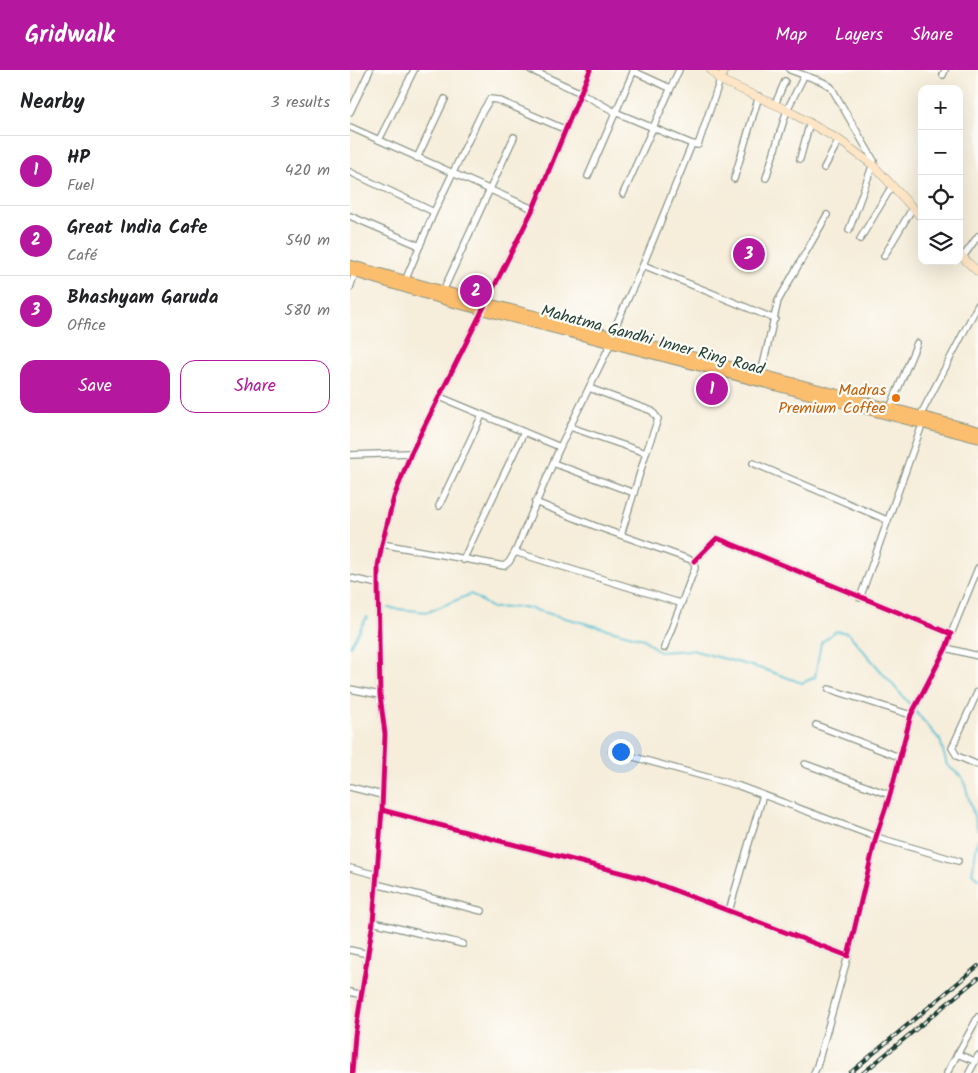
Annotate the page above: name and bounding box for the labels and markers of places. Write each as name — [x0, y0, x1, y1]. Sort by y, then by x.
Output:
pin: 3 — [733, 235, 765, 273]
pin: 2 — [460, 272, 492, 310]
pin: 1 — [696, 370, 728, 408]
place label: Madras Premium Coffee — [778, 378, 886, 421]
marker: Madras Premium Coffee — [890, 392, 902, 404]

